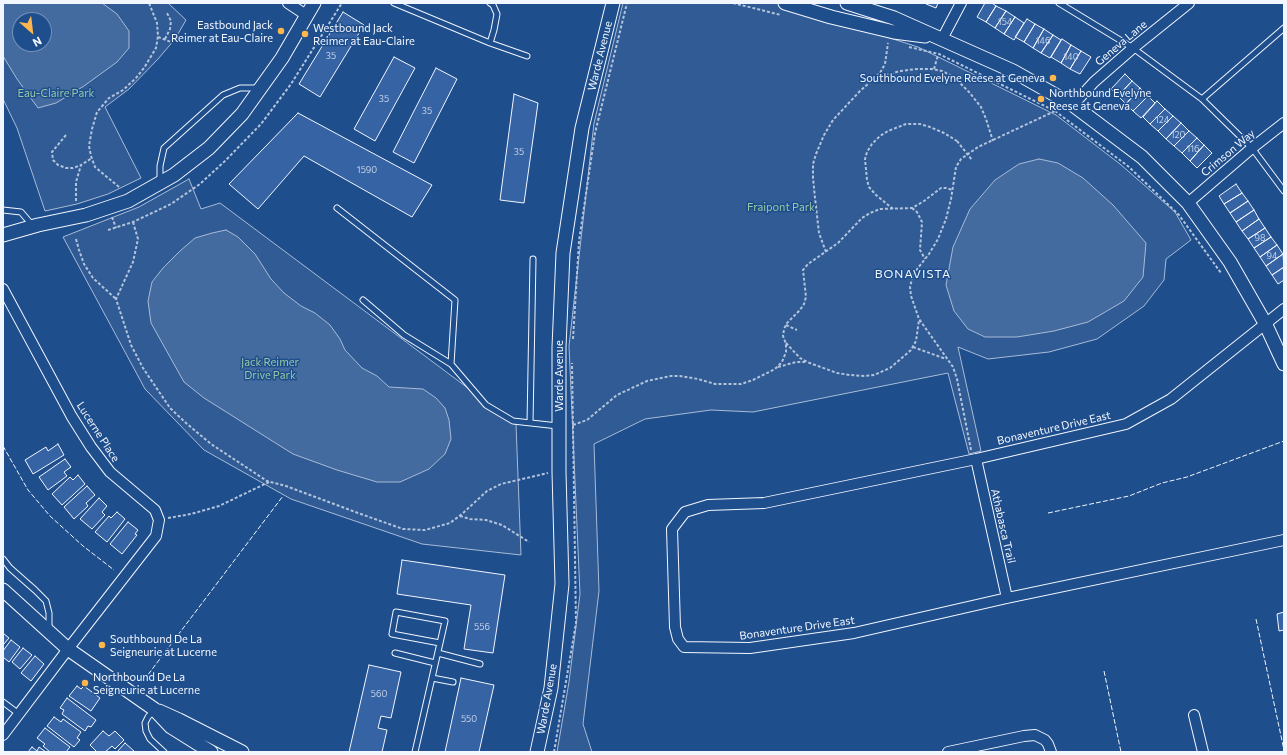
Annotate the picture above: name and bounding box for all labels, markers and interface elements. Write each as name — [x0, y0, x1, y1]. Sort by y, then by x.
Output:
north arrow — [12, 12, 52, 52]
house number: 154 — [998, 17, 1012, 27]
place label: Eastbound Jack Reimer at Eau-Claire — [171, 18, 273, 44]
street label: Geneva Lane — [1092, 18, 1150, 68]
street label: Warde Avenue — [585, 20, 615, 92]
place label: Westbound Jack Reimer at Eau-Claire — [313, 21, 415, 47]
marker: Eastbound Jack Reimer at Eau-Claire — [276, 26, 286, 36]
marker: Westbound Jack Reimer at Eau-Claire — [300, 29, 310, 39]
text: N — [31, 34, 44, 50]
house number: 146 — [1036, 36, 1050, 46]
house number: 35 — [326, 51, 336, 61]
house number: 140 — [1063, 52, 1079, 62]
place label: Southbound Evelyne Reese at Geneva — [860, 71, 1045, 85]
marker: Southbound Evelyne Reese at Geneva — [1048, 73, 1058, 83]
park label: Eau-Claire Park — [17, 86, 95, 100]
place label: Northbound Evelyne Reese at Geneva — [1049, 86, 1151, 112]
house number: 35 — [379, 94, 389, 104]
marker: Northbound Evelyne Reese at Geneva — [1036, 94, 1046, 104]
house number: 35 — [422, 106, 432, 116]
house number: 124 — [1155, 115, 1169, 125]
street label: Crimson Way — [1198, 127, 1258, 179]
house number: 120 — [1171, 130, 1185, 140]
house number: 116 — [1186, 144, 1200, 154]
house number: 35 — [514, 147, 524, 157]
house number: 1590 — [357, 165, 377, 175]
park label: Fraipont Park — [747, 200, 815, 214]
house number: 98 — [1255, 233, 1265, 243]
house number: 94 — [1267, 251, 1277, 261]
district label: BONAVISTA — [875, 267, 951, 281]
street label: Warde Avenue — [552, 340, 566, 412]
park label: Jack Reimer Drive Park — [241, 355, 299, 381]
street label: Lucerne Place — [74, 399, 122, 465]
street label: Bonaventure Drive East — [996, 408, 1112, 448]
street label: Athabasca Trail — [988, 487, 1018, 565]
street label: Bonaventure Drive East — [738, 613, 856, 643]
house number: 556 — [474, 622, 490, 632]
place label: Southbound De La Seigneurie at Lucerne — [110, 632, 217, 658]
marker: Southbound De La Seigneurie at Lucerne — [97, 640, 107, 650]
street label: Warde Avenue — [534, 663, 560, 735]
place label: Northbound De La Seigneurie at Lucerne — [93, 670, 200, 696]
marker: Northbound De La Seigneurie at Lucerne — [80, 678, 90, 688]
house number: 560 — [371, 689, 387, 699]
house number: 550 — [461, 714, 477, 724]

